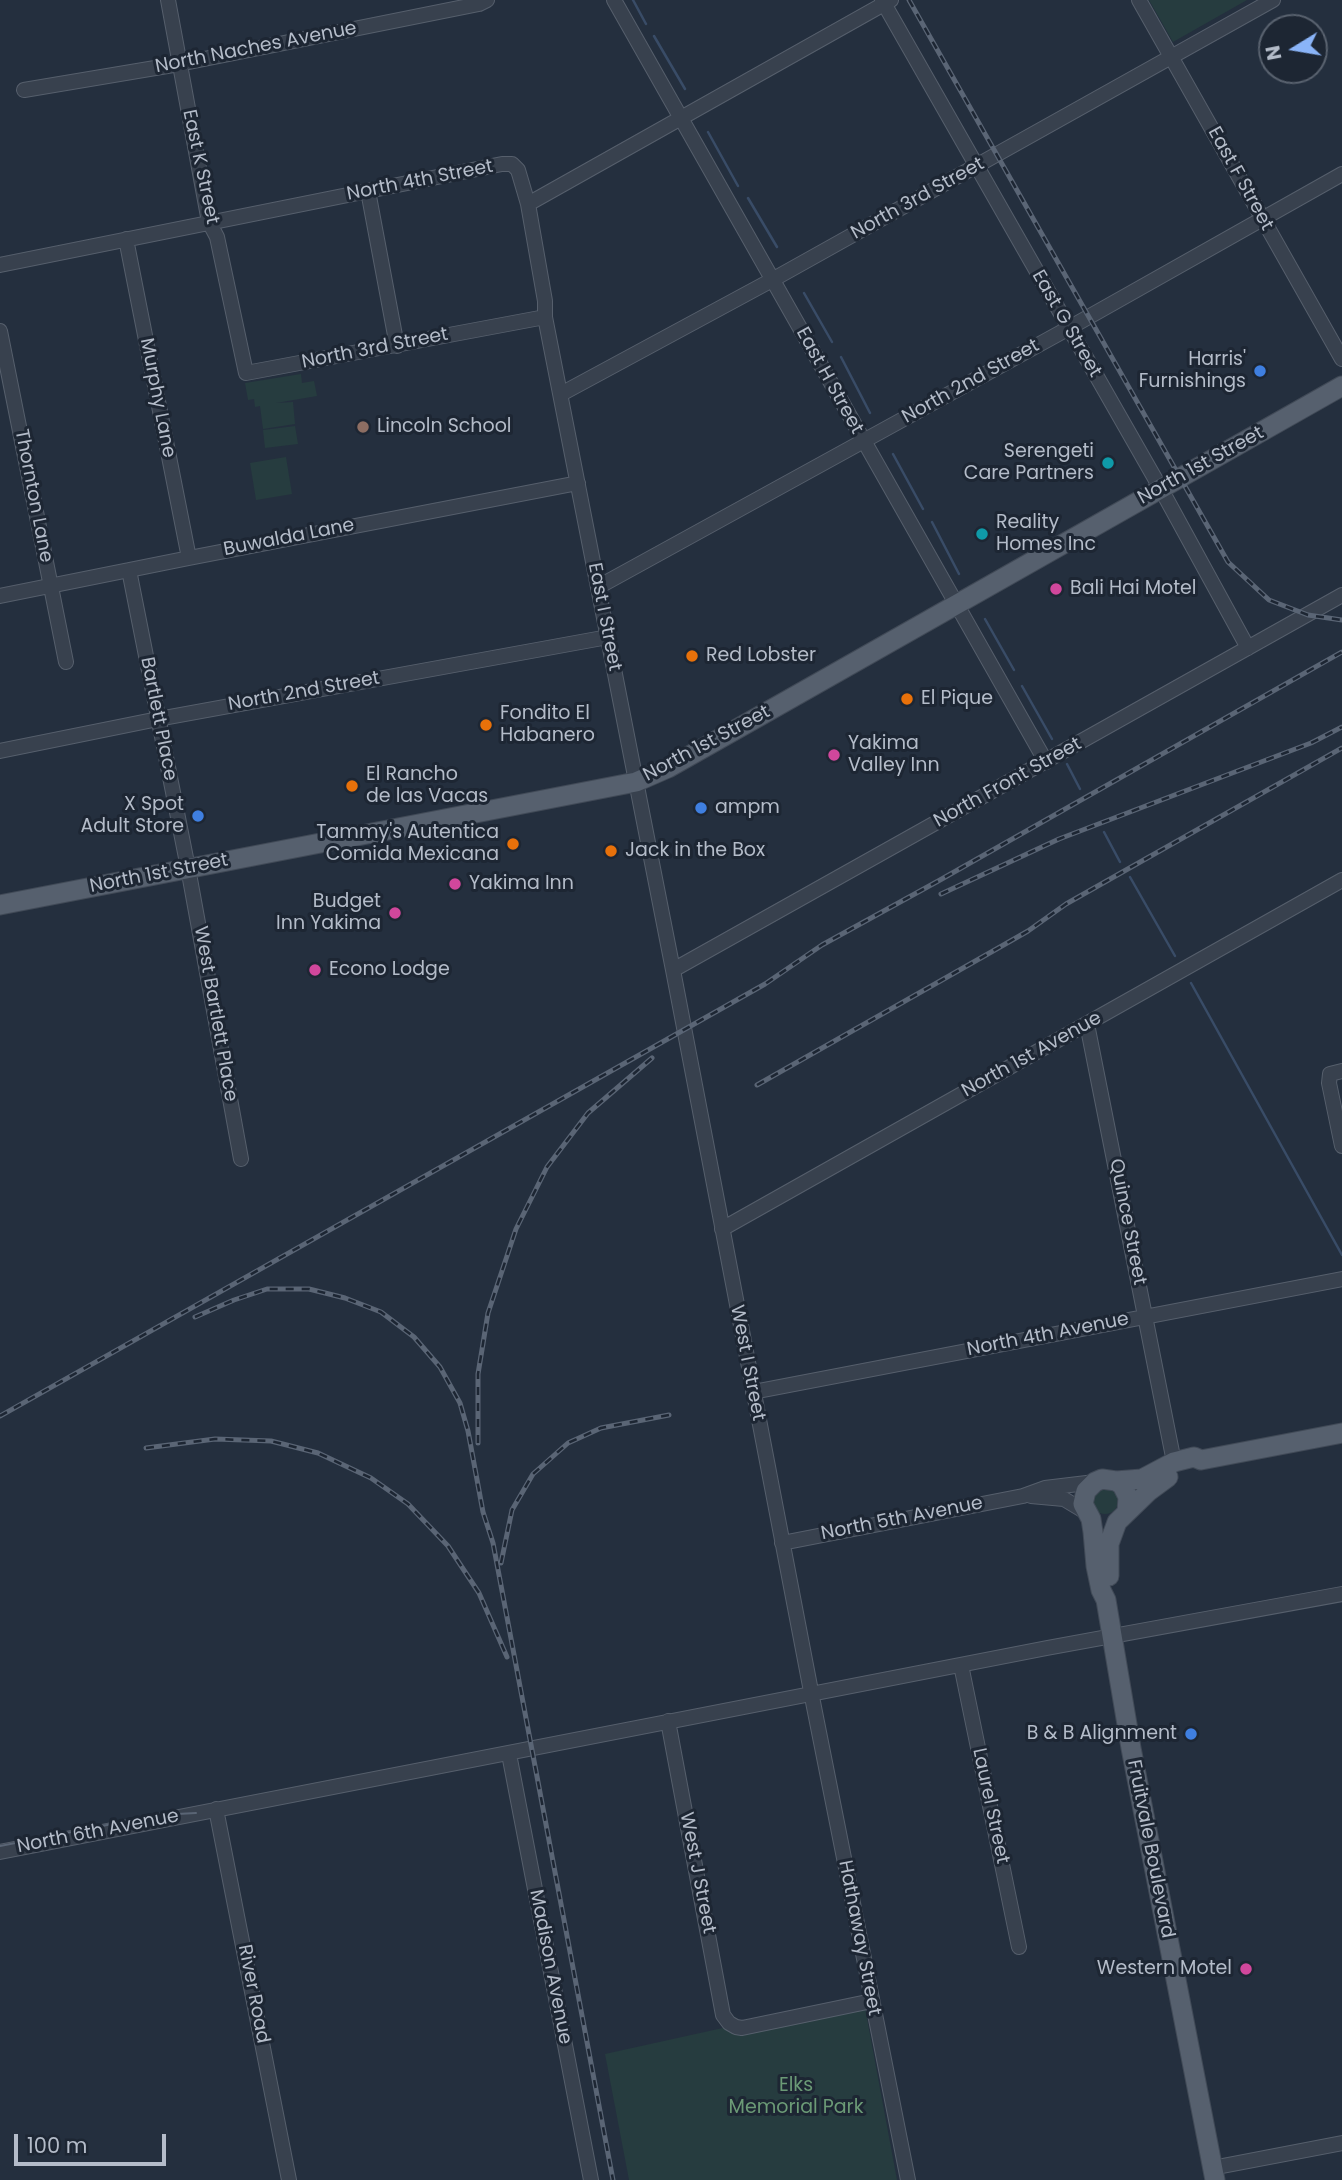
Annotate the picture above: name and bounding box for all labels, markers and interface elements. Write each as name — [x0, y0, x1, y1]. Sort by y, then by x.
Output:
north arrow — [1258, 14, 1328, 84]
street label: North Naches Avenue — [153, 17, 359, 79]
text: N — [1259, 43, 1288, 62]
street label: East K Street — [177, 108, 223, 226]
street label: East F Street — [1202, 123, 1278, 235]
street label: North 3rd Street — [847, 153, 989, 245]
street label: North 4th Street — [345, 156, 495, 206]
street label: East G Street — [1026, 266, 1106, 382]
street label: North 3rd Street — [300, 324, 450, 374]
street label: East H Street — [790, 324, 868, 438]
street label: North 2nd Street — [898, 335, 1044, 429]
street label: Murphy Lane — [134, 336, 180, 460]
place label: Harris' Furnishings — [1139, 349, 1246, 393]
marker: Harris' Furnishings — [1252, 363, 1268, 379]
place label: Lincoln School — [377, 416, 511, 438]
marker: Lincoln School — [355, 419, 371, 435]
street label: North 1st Street — [1134, 422, 1268, 510]
street label: Thornton Lane — [9, 427, 57, 565]
place label: Serengeti Care Partners — [964, 441, 1094, 485]
marker: Serengeti Care Partners — [1100, 455, 1116, 471]
place label: Reality Homes Inc — [996, 512, 1096, 556]
street label: Buwalda Lane — [222, 514, 356, 562]
marker: Reality Homes Inc — [974, 526, 990, 542]
street label: East I Street — [582, 561, 626, 673]
place label: Bali Hai Motel — [1070, 578, 1197, 600]
marker: Bali Hai Motel — [1048, 581, 1064, 597]
place label: Red Lobster — [706, 645, 816, 667]
marker: Red Lobster — [684, 648, 700, 664]
street label: Bartlett Place — [135, 655, 181, 783]
street label: North 2nd Street — [226, 667, 382, 717]
place label: El Pique — [921, 688, 993, 710]
marker: El Pique — [899, 691, 915, 707]
street label: North 1st Street — [640, 701, 774, 787]
place label: Fondito El Habanero — [500, 703, 595, 747]
marker: Fondito El Habanero — [478, 717, 494, 733]
place label: Yakima Valley Inn — [848, 733, 940, 777]
street label: North Front Street — [930, 733, 1086, 833]
marker: Yakima Valley Inn — [826, 747, 842, 763]
place label: El Rancho de las Vacas — [366, 764, 488, 808]
marker: El Rancho de las Vacas — [344, 778, 360, 794]
place label: X Spot Adult Store — [80, 794, 184, 838]
place label: ampm — [715, 797, 780, 819]
marker: ampm — [693, 800, 709, 816]
marker: X Spot Adult Store — [190, 808, 206, 824]
place label: Tammy's Autentica Comida Mexicana — [316, 822, 499, 866]
marker: Tammy's Autentica Comida Mexicana — [505, 836, 521, 852]
place label: Jack in the Box — [625, 840, 765, 862]
marker: Jack in the Box — [603, 843, 619, 859]
street label: North 1st Street — [88, 849, 230, 899]
place label: Yakima Inn — [469, 873, 574, 895]
marker: Yakima Inn — [447, 876, 463, 892]
place label: Budget Inn Yakima — [276, 891, 381, 935]
marker: Budget Inn Yakima — [387, 905, 403, 921]
street label: West Bartlett Place — [188, 924, 242, 1104]
place label: Econo Lodge — [329, 959, 450, 981]
marker: Econo Lodge — [307, 962, 323, 978]
street label: North 1st Avenue — [958, 1007, 1106, 1103]
street label: Quince Street — [1104, 1157, 1150, 1287]
street label: West I Street — [725, 1303, 769, 1423]
street label: North 4th Avenue — [965, 1308, 1131, 1362]
street label: North 5th Avenue — [819, 1492, 985, 1546]
place label: B & B Alignment — [1027, 1723, 1177, 1745]
marker: B & B Alignment — [1183, 1726, 1199, 1742]
street label: Laurel Street — [967, 1746, 1013, 1866]
street label: Fruitvale Boulevard — [1122, 1758, 1178, 1940]
street label: North 6th Avenue — [15, 1805, 181, 1859]
street label: West J Street — [674, 1810, 720, 1936]
street label: Hathaway Street — [833, 1858, 885, 2018]
street label: Madison Avenue — [524, 1888, 576, 2046]
street label: River Road — [232, 1943, 274, 2045]
place label: Western Motel — [1097, 1958, 1232, 1980]
marker: Western Motel — [1238, 1961, 1254, 1977]
park label: Elks Memorial Park — [729, 2075, 863, 2119]
scale bar — [18, 2120, 170, 2164]
text: 100 m — [27, 2131, 87, 2160]

